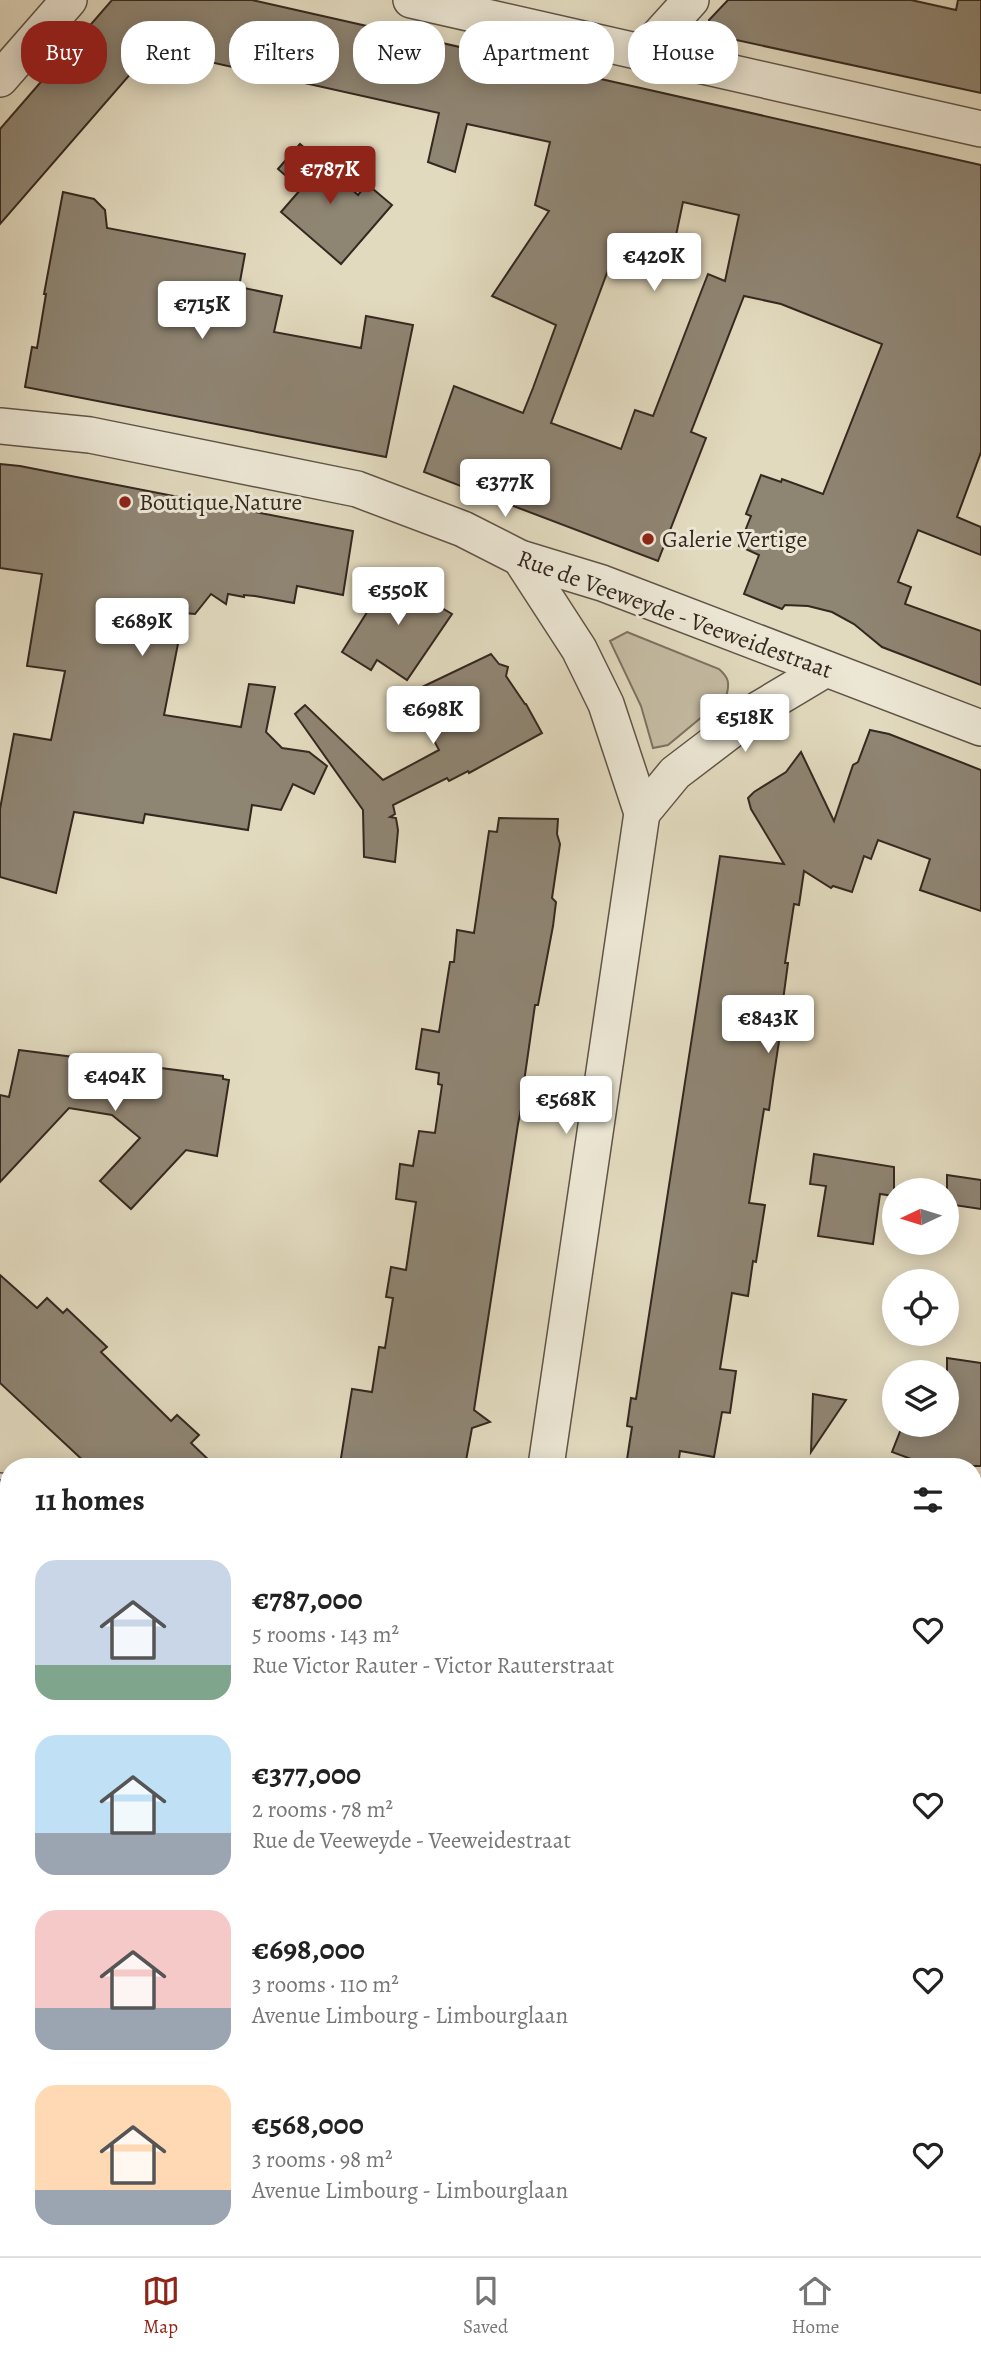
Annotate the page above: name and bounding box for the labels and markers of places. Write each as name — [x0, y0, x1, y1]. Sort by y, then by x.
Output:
pin: €787K — [281, 146, 379, 206]
pin: €420K — [605, 233, 703, 293]
pin: €715K — [153, 282, 251, 341]
pin: €377K — [456, 460, 554, 519]
place label: Boutique Nature — [139, 486, 302, 518]
marker: Boutique Nature — [117, 494, 133, 510]
place label: Galerie Vertige — [662, 523, 807, 555]
marker: Galerie Vertige — [640, 531, 656, 547]
pin: €550K — [349, 568, 447, 627]
pin: €689K — [93, 598, 191, 658]
pin: €698K — [384, 686, 482, 746]
pin: €518K — [696, 694, 794, 754]
pin: €843K — [719, 996, 817, 1055]
pin: €404K — [66, 1054, 164, 1113]
pin: €568K — [517, 1076, 615, 1136]

